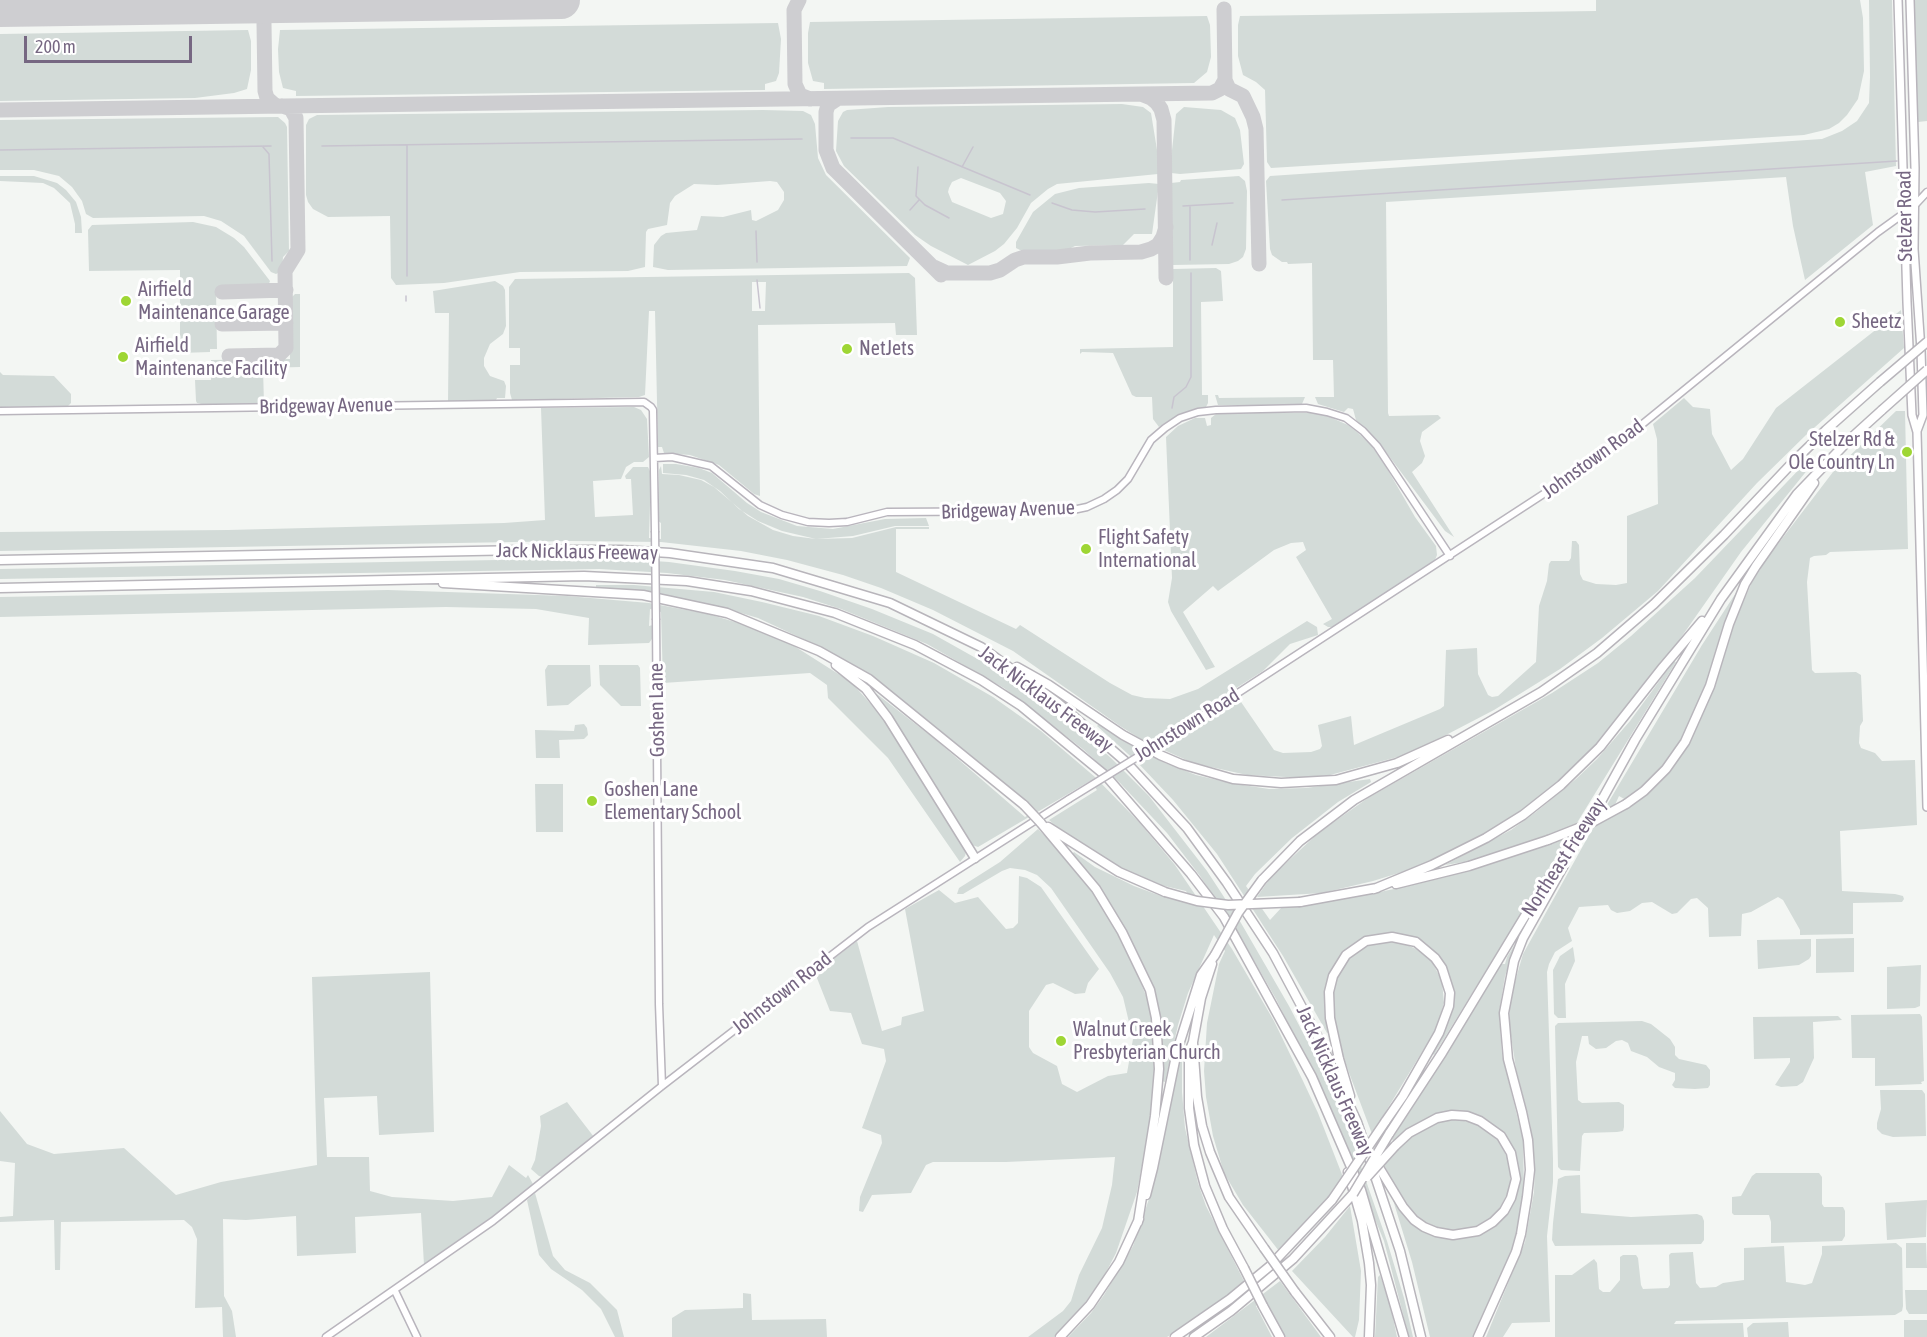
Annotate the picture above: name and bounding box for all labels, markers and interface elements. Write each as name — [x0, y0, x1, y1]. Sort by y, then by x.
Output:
scale bar — [27, 24, 195, 62]
text: 200 m — [35, 36, 76, 57]
street label: Stelzer Road — [1892, 170, 1918, 262]
place label: Airfield Maintenance Garage — [138, 278, 290, 325]
marker: Airfield Maintenance Garage — [119, 294, 133, 308]
place label: Sheetz — [1852, 310, 1901, 334]
marker: Sheetz — [1833, 315, 1847, 329]
place label: Airfield Maintenance Facility — [135, 334, 287, 381]
place label: NetJets — [859, 337, 914, 361]
marker: NetJets — [840, 342, 854, 356]
marker: Airfield Maintenance Facility — [116, 350, 130, 364]
street label: Bridgeway Avenue — [259, 393, 393, 419]
street label: Johnstown Road — [1538, 414, 1648, 504]
place label: Stelzer Rd & Ole Country Ln — [1789, 428, 1895, 475]
marker: Stelzer Rd & Ole Country Ln — [1900, 445, 1914, 459]
street label: Bridgeway Avenue — [941, 496, 1075, 524]
place label: Flight Safety International — [1098, 526, 1196, 573]
street label: Jack Nicklaus Freeway — [496, 539, 658, 565]
marker: Flight Safety International — [1079, 542, 1093, 556]
street label: Jack Nicklaus Freeway — [974, 641, 1118, 757]
street label: Goshen Lane — [644, 663, 670, 757]
street label: Johnstown Road — [1130, 683, 1244, 767]
place label: Goshen Lane Elementary School — [604, 778, 741, 825]
street label: Northeast Freeway — [1517, 793, 1611, 921]
marker: Goshen Lane Elementary School — [585, 794, 599, 808]
street label: Johnstown Road — [727, 947, 837, 1039]
street label: Jack Nicklaus Freeway — [1291, 1002, 1379, 1160]
place label: Walnut Creek Presbyterian Church — [1073, 1018, 1221, 1065]
marker: Walnut Creek Presbyterian Church — [1054, 1034, 1068, 1048]

